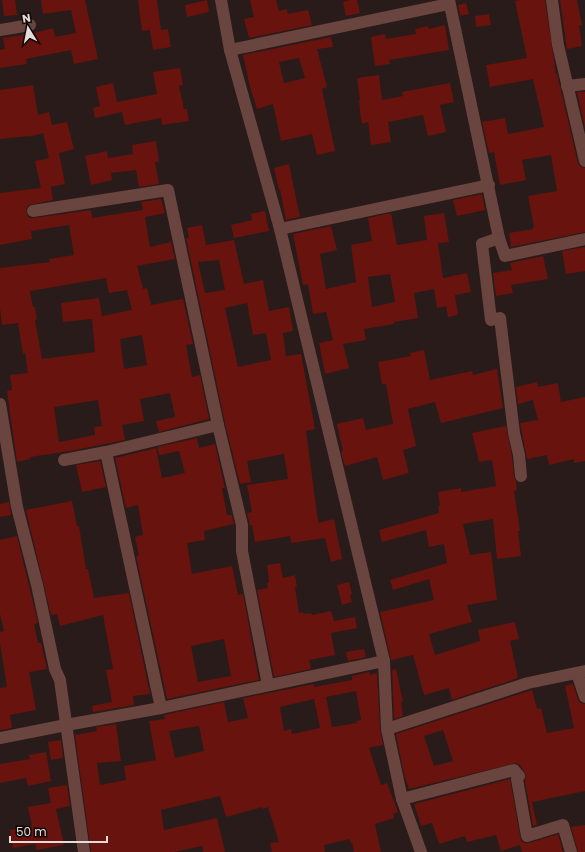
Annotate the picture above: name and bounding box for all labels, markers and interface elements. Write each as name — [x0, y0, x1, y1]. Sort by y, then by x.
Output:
north arrow — [8, 8, 48, 48]
text: N — [21, 10, 32, 27]
scale bar — [10, 818, 107, 844]
text: 50 m — [16, 823, 47, 840]

